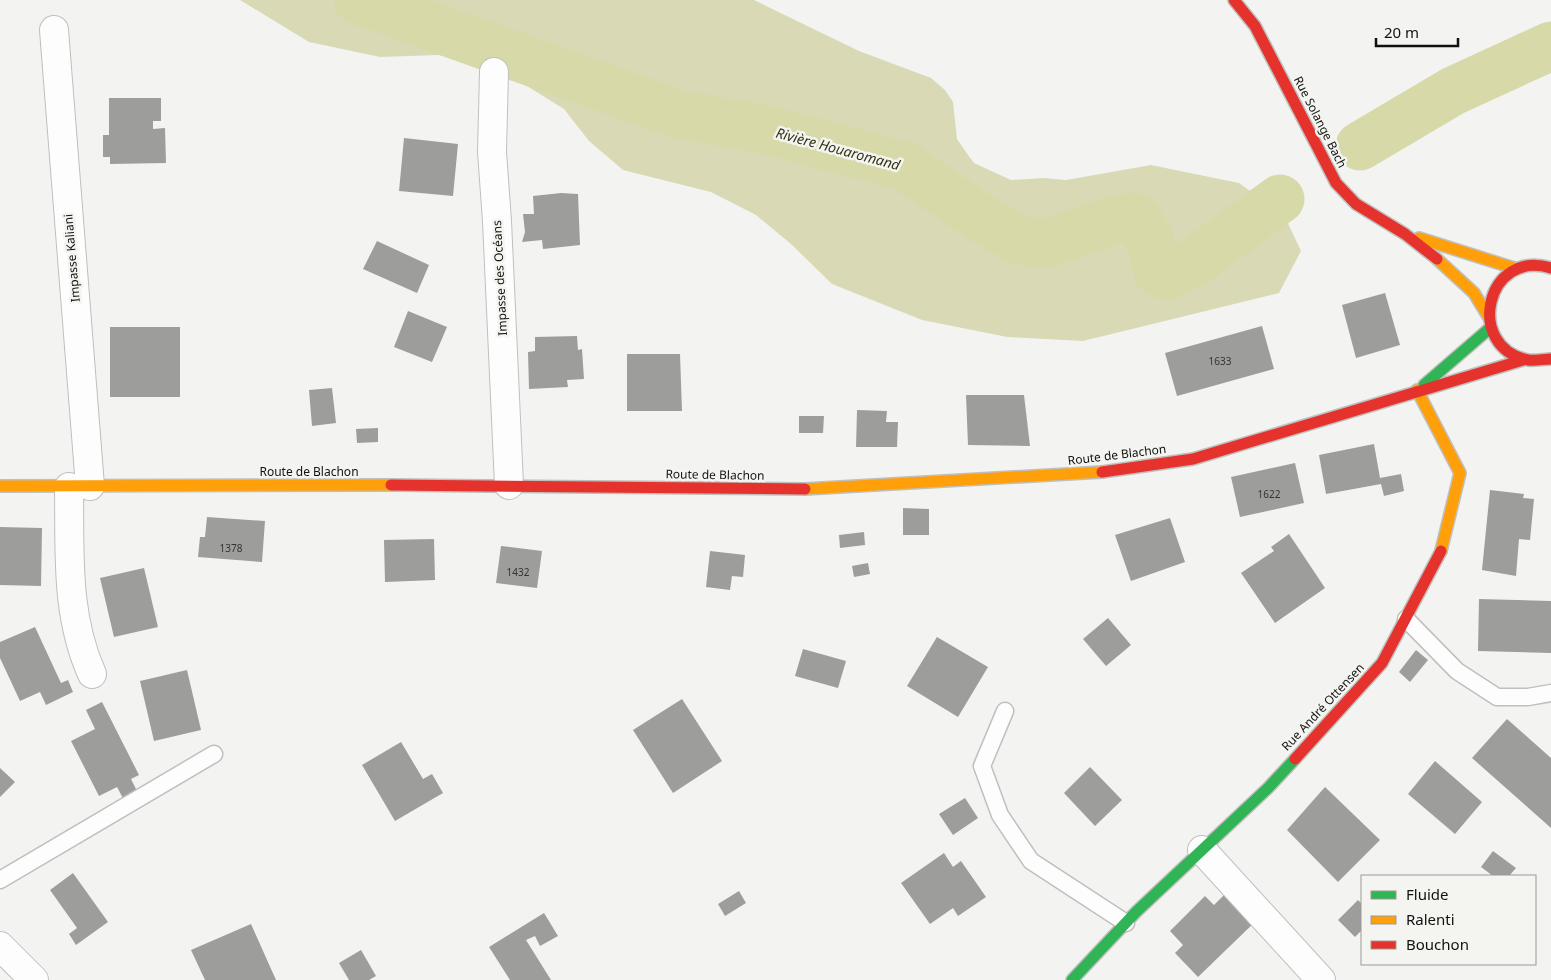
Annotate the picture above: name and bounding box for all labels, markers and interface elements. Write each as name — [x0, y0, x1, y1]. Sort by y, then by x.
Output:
scale bar — [1376, 15, 1458, 47]
text: 20 m — [1384, 22, 1419, 42]
street label: Rue Solange Bach — [1290, 73, 1351, 171]
water label: Rivière Houaromand — [774, 123, 903, 174]
street label: Impasse Kaliani — [59, 213, 84, 303]
street label: Impasse des Océans — [488, 220, 511, 336]
house number: 1633 — [1209, 354, 1232, 368]
street label: Route de Blachon — [1067, 440, 1167, 469]
street label: Route de Blachon — [259, 463, 359, 480]
street label: Route de Blachon — [665, 465, 765, 484]
house number: 1622 — [1258, 487, 1281, 501]
house number: 1378 — [220, 541, 243, 555]
house number: 1432 — [507, 565, 530, 579]
street label: Rue André Ottensen — [1278, 659, 1368, 754]
legend — [1361, 875, 1536, 965]
text: Fluide — [1406, 884, 1448, 904]
text: Ralenti — [1406, 909, 1455, 929]
text: Bouchon — [1406, 934, 1469, 954]

